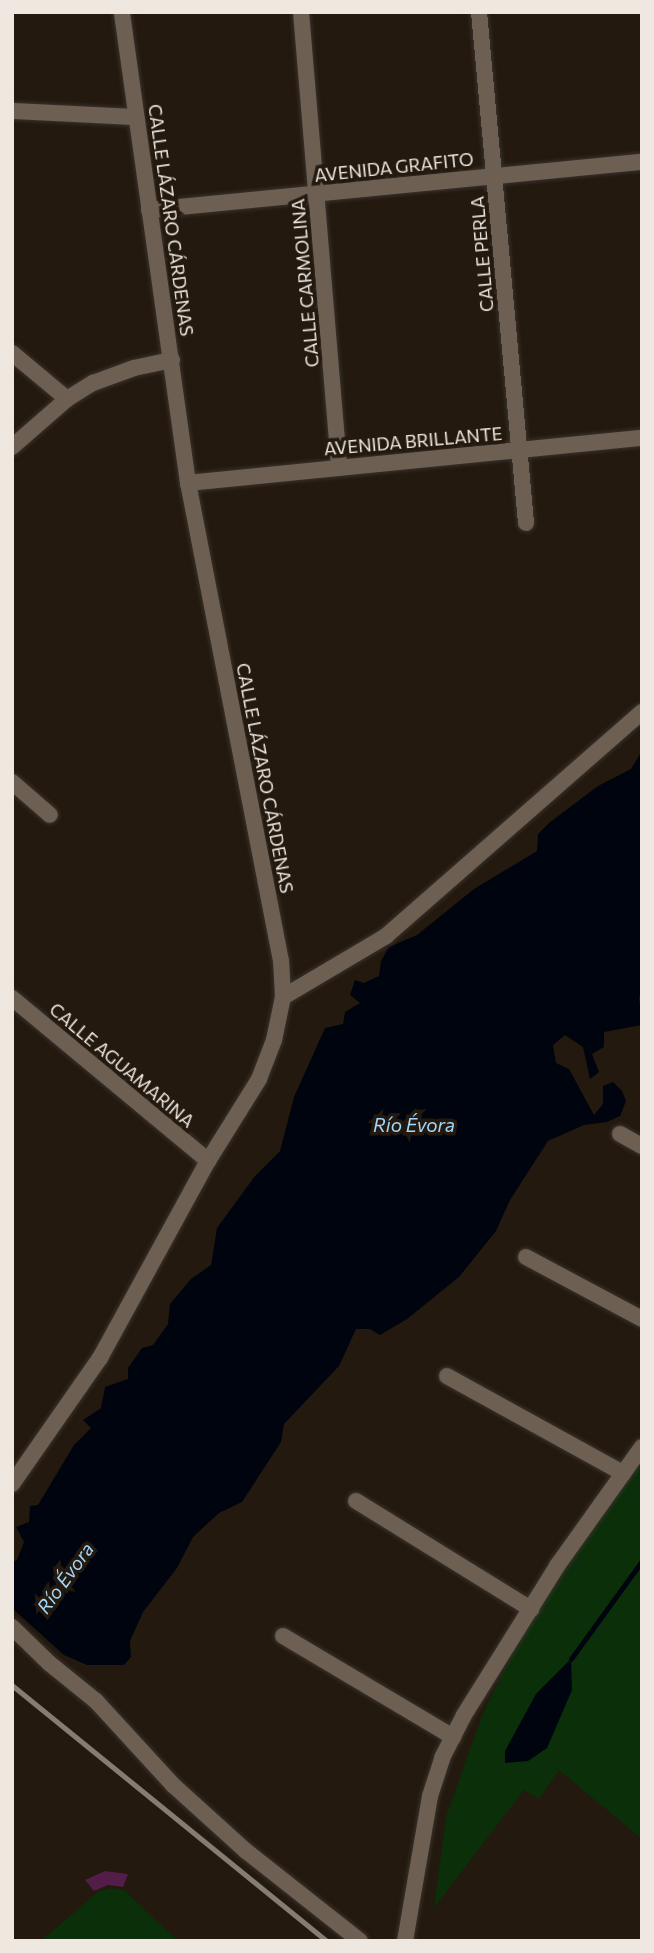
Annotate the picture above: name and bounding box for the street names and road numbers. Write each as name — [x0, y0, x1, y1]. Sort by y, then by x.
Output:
street label: CALLE LÁZARO CÁRDENAS — [144, 103, 198, 337]
street label: AVENIDA GRAFITO — [313, 148, 475, 186]
street label: CALLE PERLA — [466, 195, 498, 313]
street label: CALLE CARMOLINA — [287, 198, 323, 368]
street label: AVENIDA BRILLANTE — [323, 422, 503, 460]
street label: CALLE LÁZARO CÁRDENAS — [232, 661, 298, 895]
street label: CALLE AGUAMARINA — [45, 998, 199, 1132]

